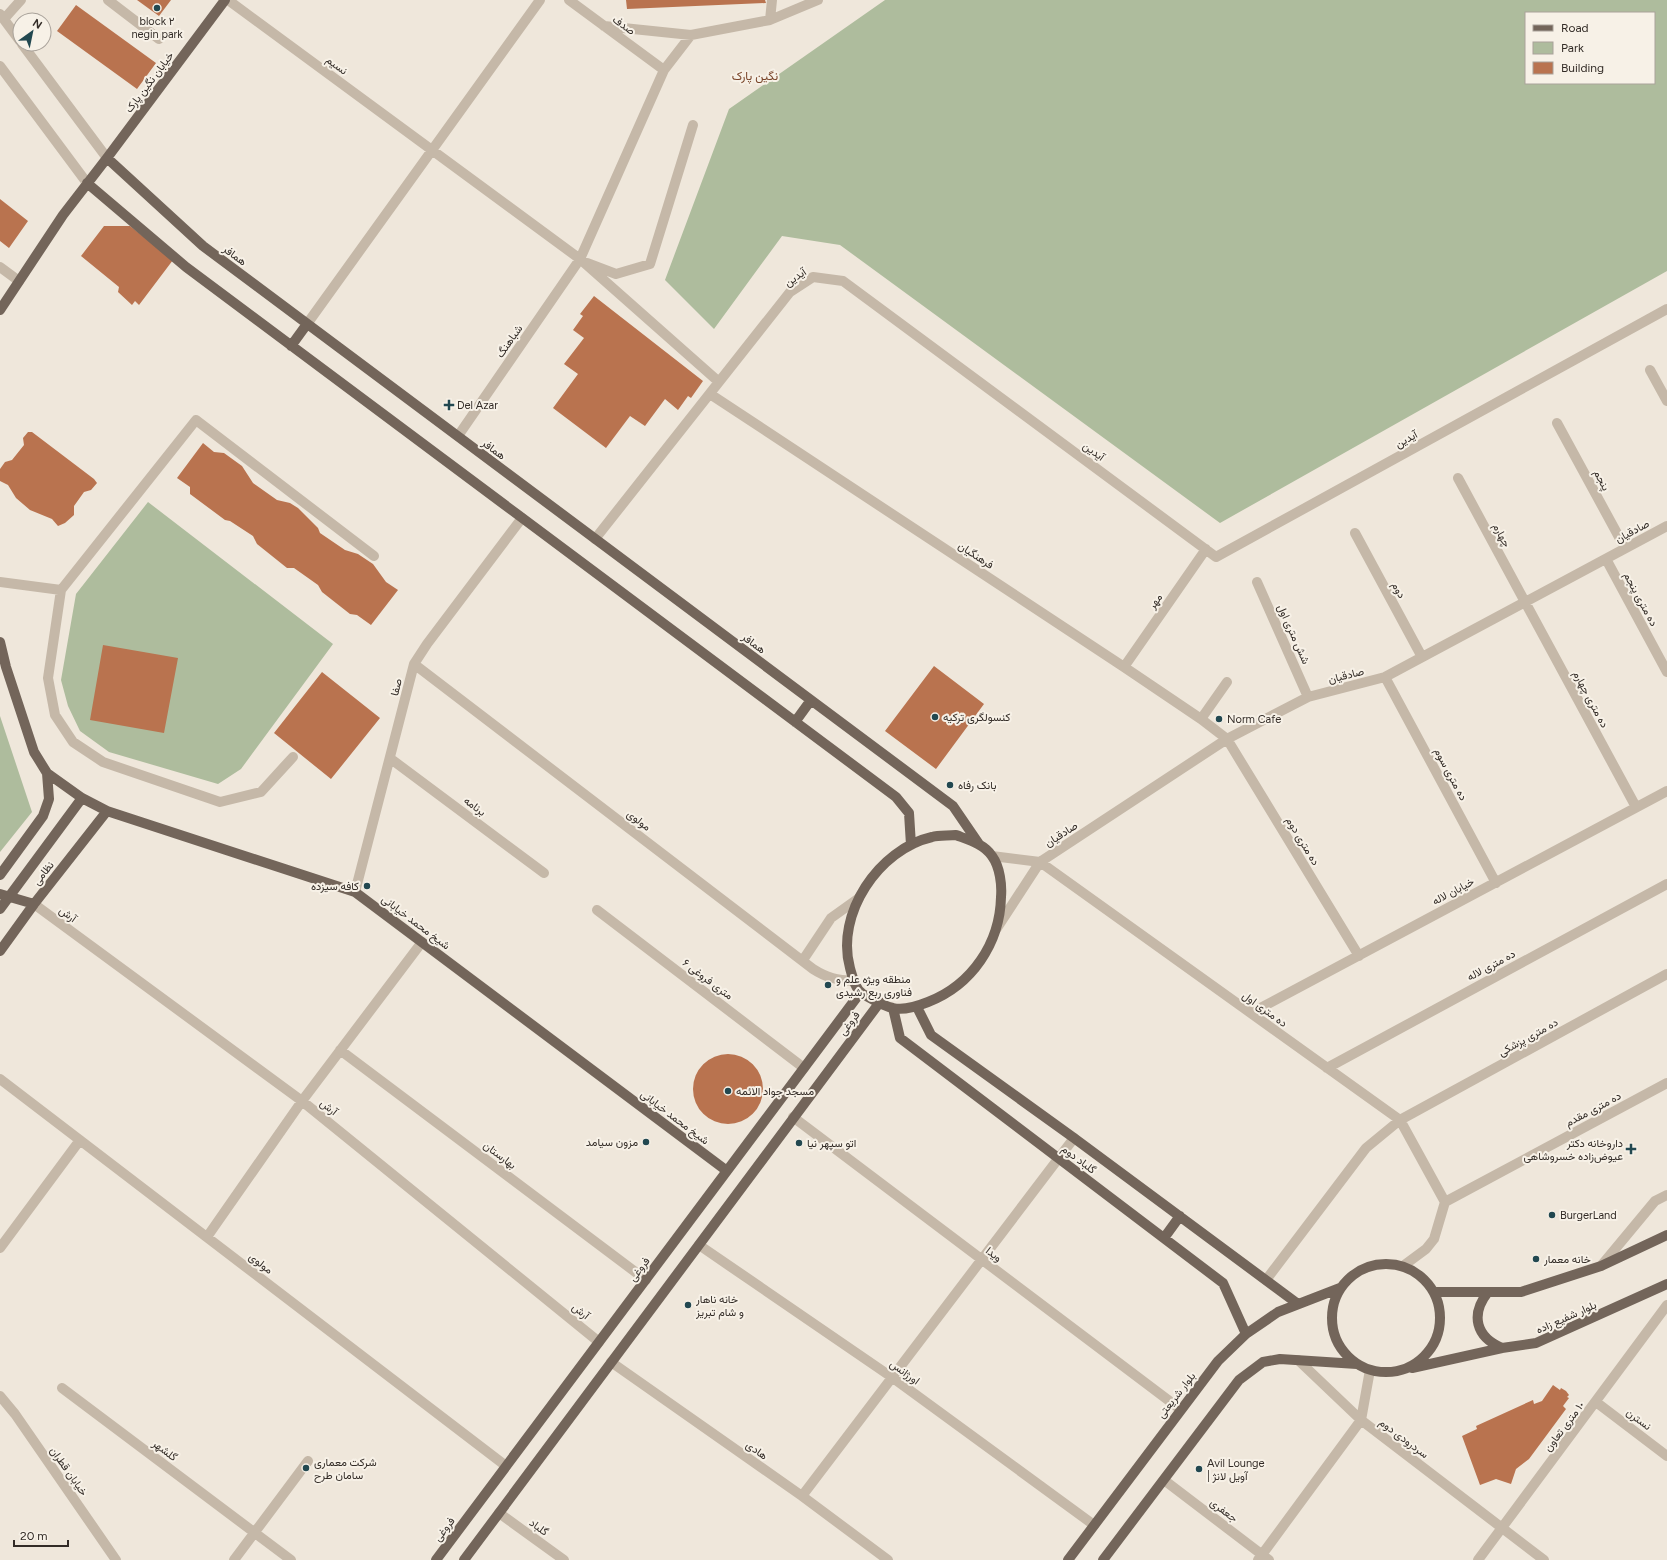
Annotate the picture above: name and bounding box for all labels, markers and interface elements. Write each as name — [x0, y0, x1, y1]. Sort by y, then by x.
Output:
marker: block ۲ negin park — [152, 3, 162, 13]
north arrow — [12, 12, 52, 52]
legend — [1525, 12, 1655, 84]
street label: صدف — [610, 13, 637, 38]
place label: block ۲ negin park — [131, 15, 183, 41]
text: N — [30, 16, 44, 32]
text: Road — [1561, 21, 1589, 35]
text: Park — [1561, 41, 1584, 55]
street label: خیابان نگین پارک — [122, 49, 177, 116]
street label: نسیم — [323, 53, 350, 78]
text: Building — [1561, 61, 1604, 75]
district label: نگین پارک — [732, 69, 778, 84]
street label: همافر — [220, 242, 249, 269]
street label: آیدین — [782, 265, 810, 289]
street label: شباهنگ — [493, 322, 526, 360]
place label: Del Azar — [457, 399, 498, 412]
marker: Del Azar — [444, 400, 454, 410]
street label: آیدین — [1393, 427, 1421, 451]
street label: همافر — [479, 436, 508, 463]
street label: آیدین — [1080, 439, 1108, 464]
street label: پنجم — [1590, 468, 1612, 493]
street label: صادقیان — [1613, 517, 1651, 546]
street label: چهارم — [1489, 521, 1513, 550]
street label: فرهنگیان — [956, 539, 996, 572]
street label: ده متری پنجم — [1620, 570, 1660, 629]
street label: دوم — [1388, 580, 1408, 601]
street label: مهر — [1145, 591, 1165, 612]
street label: شش متری اول — [1275, 602, 1313, 666]
street label: همافر — [739, 630, 768, 657]
street label: صادقیان — [1327, 665, 1365, 686]
street label: ده متری چهارم — [1569, 668, 1611, 730]
street label: صفا — [388, 677, 405, 697]
place label: کنسولگری ترکیه — [943, 711, 1011, 724]
marker: کنسولگری ترکیه — [930, 712, 940, 722]
place label: Norm Cafe — [1227, 713, 1281, 726]
marker: Norm Cafe — [1214, 714, 1224, 724]
street label: ده متری سوم — [1430, 746, 1470, 803]
place label: بانک رفاه — [958, 779, 996, 792]
marker: بانک رفاه — [945, 780, 955, 790]
street label: برنامه — [461, 794, 488, 819]
street label: مولوی — [624, 807, 653, 834]
street label: ده متری دوم — [1282, 815, 1322, 868]
street label: صادقیان — [1042, 819, 1080, 850]
street label: نظامی — [30, 859, 57, 888]
street label: خیابان لاله — [1430, 875, 1476, 908]
place label: کافه سیزده — [311, 880, 359, 893]
marker: کافه سیزده — [362, 881, 372, 891]
street label: شیخ محمد خیابانی — [378, 892, 453, 953]
street label: آرش — [56, 904, 80, 926]
street label: ده متری لاله — [1465, 947, 1518, 984]
street label: ۶ متری فروغی — [680, 956, 735, 1003]
place label: منطقه ویژه علم و فناوری ربع رشیدی — [836, 973, 912, 1000]
marker: منطقه ویژه علم و فناوری ربع رشیدی — [823, 980, 833, 990]
street label: ده متری اول — [1240, 989, 1290, 1030]
street label: فروغى — [836, 1009, 863, 1038]
street label: ده متری پزشکی — [1496, 1016, 1561, 1060]
place label: مسجد جواد الائمه — [736, 1085, 814, 1098]
marker: مسجد جواد الائمه — [723, 1086, 733, 1096]
street label: شیخ محمد خیابانی — [637, 1087, 712, 1148]
street label: ده متری مقدم — [1563, 1089, 1624, 1130]
street label: آرش — [317, 1097, 341, 1119]
place label: مزون سیامد — [586, 1136, 638, 1149]
marker: مزون سیامد — [641, 1137, 651, 1147]
place label: اتو سپهر نیا — [807, 1137, 856, 1151]
place label: داروخانه دکتر عیوض‌‌زاده خسروشاهی — [1523, 1137, 1623, 1163]
marker: اتو سپهر نیا — [794, 1138, 804, 1148]
street label: بهارستان — [481, 1139, 519, 1172]
street label: گلباد دوم — [1058, 1142, 1099, 1177]
marker: داروخانه دکتر عیوض‌‌زاده خسروشاهی — [1626, 1144, 1636, 1154]
place label: BurgerLand — [1560, 1209, 1617, 1222]
marker: BurgerLand — [1547, 1210, 1557, 1220]
street label: ویدا — [983, 1244, 1004, 1265]
street label: مولوی — [246, 1250, 275, 1277]
place label: خانه معمار — [1543, 1253, 1591, 1266]
marker: خانه معمار — [1531, 1254, 1541, 1264]
street label: فروغى — [626, 1255, 653, 1284]
place label: خانه ناهار و شام تبریز — [695, 1293, 744, 1320]
street label: بلوار شفیع زاده — [1534, 1298, 1599, 1337]
marker: خانه ناهار و شام تبریز — [683, 1300, 693, 1310]
street label: آرش — [569, 1301, 593, 1323]
street label: اورژانس — [887, 1357, 922, 1388]
street label: بلوار شریعتى — [1155, 1370, 1198, 1421]
street label: ١٠ متری تعاون — [1541, 1399, 1587, 1454]
street label: نسترن — [1624, 1406, 1654, 1433]
street label: سردرودی دوم — [1376, 1416, 1431, 1462]
street label: گلشهر — [149, 1436, 180, 1464]
street label: هادی — [743, 1438, 770, 1463]
street label: خیابان قطران — [47, 1444, 90, 1498]
place label: شرکت معماری سامان طرح — [314, 1456, 377, 1483]
place label: Avil Lounge | آویل لانژ — [1207, 1457, 1265, 1483]
marker: شرکت معماری سامان طرح — [301, 1463, 311, 1473]
marker: Avil Lounge | آویل لانژ — [1194, 1464, 1204, 1474]
street label: جعفری — [1207, 1496, 1240, 1525]
street label: فروغى — [431, 1515, 458, 1544]
street label: گلباد — [527, 1516, 551, 1539]
scale bar — [14, 1522, 68, 1548]
text: 20 m — [20, 1529, 48, 1543]

